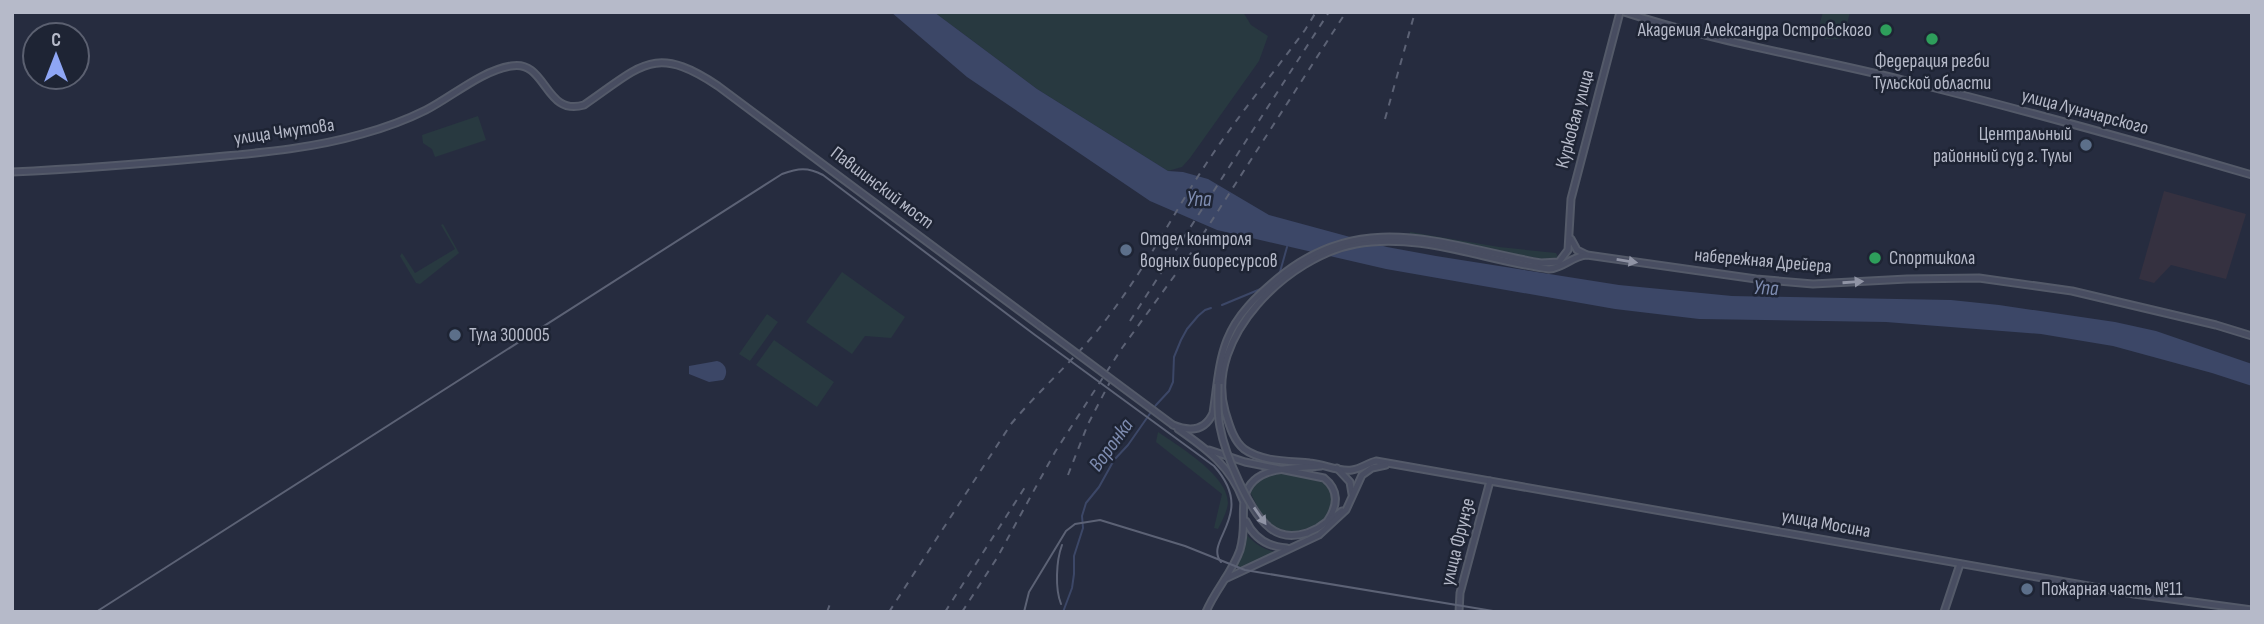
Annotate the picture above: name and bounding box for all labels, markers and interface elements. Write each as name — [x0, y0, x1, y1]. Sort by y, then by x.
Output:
place label: Академия Александра Островского — [1637, 19, 1872, 42]
north arrow — [21, 21, 91, 91]
marker: Академия Александра Островского — [1878, 22, 1894, 38]
text: С — [51, 29, 61, 52]
marker: Федерация регби Тульской области — [1924, 31, 1940, 47]
place label: Федерация регби Тульской области — [1873, 50, 1991, 95]
street label: Курковая улица — [1551, 67, 1599, 171]
street label: улица Луначарского — [2019, 84, 2151, 140]
street label: улица Чмутова — [232, 114, 336, 150]
place label: Центральный районный суд г. Тулы — [1933, 123, 2072, 168]
marker: Центральный районный суд г. Тулы — [2078, 137, 2094, 153]
street label: Павшинский мост — [826, 142, 938, 234]
water label: Упа — [1186, 187, 1212, 212]
place label: Отдел контроля водных биоресурсов — [1140, 228, 1278, 273]
marker: Отдел контроля водных биоресурсов — [1118, 242, 1134, 258]
street label: набережная Дрейера — [1693, 244, 1833, 278]
place label: Спортшкола — [1889, 247, 1975, 270]
marker: Спортшкола — [1867, 250, 1883, 266]
one-way arrow — [1616, 256, 1638, 267]
water label: Упа — [1753, 275, 1779, 301]
one-way arrow — [1842, 276, 1864, 287]
place label: Тула 300005 — [469, 324, 550, 347]
marker: Тула 300005 — [447, 327, 463, 343]
water label: Воронка — [1083, 413, 1139, 476]
street label: улица Фрунзе — [1436, 496, 1480, 588]
street label: улица Мосина — [1780, 505, 1872, 543]
one-way arrow — [1253, 507, 1267, 525]
place label: Пожарная часть №11 — [2041, 578, 2183, 601]
marker: Пожарная часть №11 — [2019, 581, 2035, 597]

